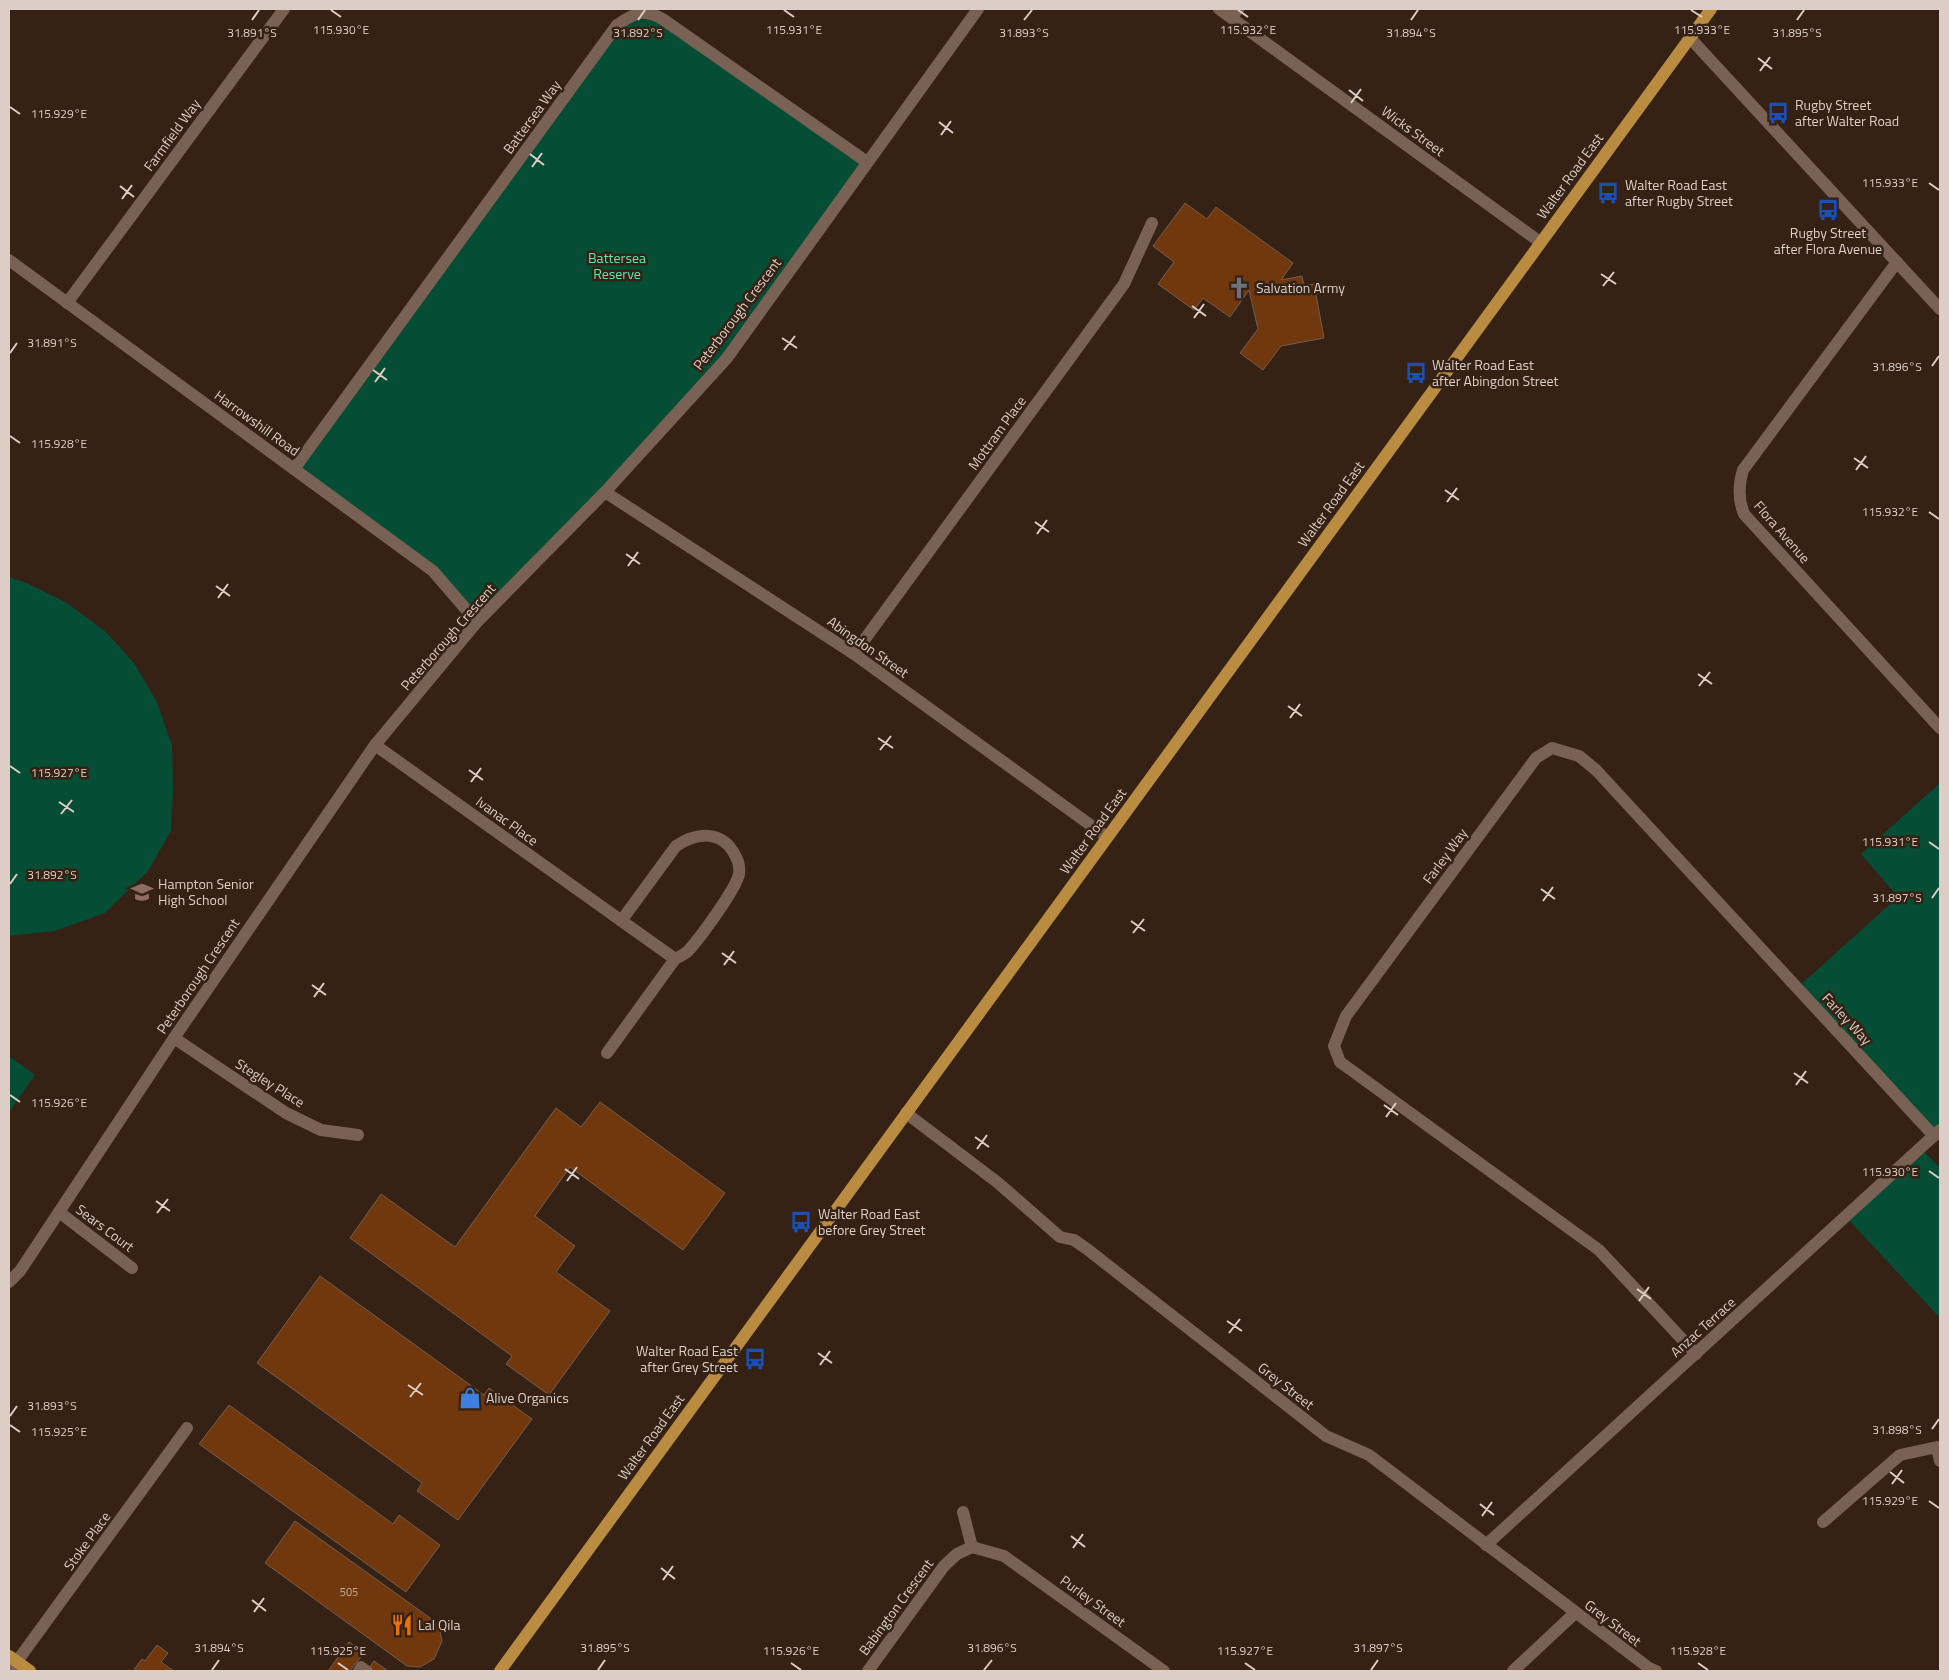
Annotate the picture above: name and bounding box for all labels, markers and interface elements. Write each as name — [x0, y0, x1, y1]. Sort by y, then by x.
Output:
text: 115.930°E — [313, 20, 369, 39]
text: 115.931°E — [766, 20, 822, 39]
text: 115.932°E — [1220, 20, 1276, 39]
text: 115.933°E — [1674, 20, 1730, 39]
text: 31.891°S — [227, 23, 277, 42]
text: 31.892°S — [613, 23, 663, 42]
text: 31.893°S — [999, 23, 1049, 42]
text: 31.894°S — [1386, 23, 1436, 42]
text: 31.895°S — [1772, 23, 1822, 42]
street label: Battersea Way — [498, 75, 566, 158]
street label: Farmfield Way — [138, 94, 205, 175]
place label: Rugby Street after Walter Road — [1795, 94, 1899, 131]
street label: Wicks Street — [1377, 100, 1449, 161]
bus stop icon: Rugby Street after Walter Road — [1765, 100, 1791, 126]
text: 115.929°E — [31, 104, 87, 123]
street label: Walter Road East — [1531, 128, 1608, 223]
text: 115.933°E — [1862, 173, 1918, 192]
place label: Walter Road East after Rugby Street — [1625, 174, 1733, 211]
bus stop icon: Walter Road East after Rugby Street — [1595, 180, 1621, 206]
bus stop icon: Rugby Street after Flora Avenue — [1815, 197, 1841, 223]
place label: Rugby Street after Flora Avenue — [1774, 222, 1882, 259]
park label: Battersea Reserve — [588, 247, 646, 284]
street label: Peterborough Crescent — [687, 253, 786, 374]
church icon: Salvation Army — [1226, 275, 1252, 301]
place label: Salvation Army — [1256, 277, 1345, 298]
text: 31.891°S — [27, 333, 77, 352]
place label: Walter Road East after Abingdon Street — [1432, 354, 1559, 391]
text: 31.896°S — [1872, 357, 1922, 376]
bus stop icon: Walter Road East after Abingdon Street — [1403, 360, 1429, 386]
street label: Harrowshill Road — [210, 384, 304, 461]
street label: Mottram Place — [962, 391, 1031, 474]
text: 115.928°E — [31, 434, 87, 453]
street label: Walter Road East — [1292, 456, 1369, 551]
street label: Flora Avenue — [1749, 496, 1815, 568]
text: 115.932°E — [1862, 502, 1918, 521]
street label: Peterborough Crescent — [395, 579, 500, 695]
street label: Abingdon Street — [823, 611, 913, 682]
text: 115.927°E — [31, 763, 87, 782]
street label: Walter Road East — [1054, 783, 1131, 878]
street label: Ivanac Place — [472, 791, 543, 850]
street label: Farley Way — [1417, 823, 1472, 888]
text: 115.931°E — [1862, 832, 1918, 851]
text: 31.892°S — [27, 865, 77, 884]
place label: Hampton Senior High School — [158, 873, 254, 910]
school or university icon: Hampton Senior High School — [129, 879, 155, 905]
text: 31.897°S — [1872, 888, 1922, 907]
street label: Peterborough Crescent — [151, 914, 244, 1038]
street label: Farley Way — [1818, 988, 1877, 1050]
street label: Stegley Place — [231, 1053, 309, 1112]
text: 115.926°E — [31, 1093, 87, 1112]
text: 115.930°E — [1862, 1162, 1918, 1181]
street label: Sears Court — [72, 1199, 139, 1257]
place label: Walter Road East before Grey Street — [818, 1203, 925, 1240]
bus stop icon: Walter Road East before Grey Street — [788, 1209, 814, 1235]
street label: Anzac Terrace — [1665, 1292, 1740, 1362]
place label: Walter Road East after Grey Street — [636, 1340, 738, 1377]
bus stop icon: Walter Road East after Grey Street — [742, 1346, 768, 1372]
street label: Grey Street — [1254, 1357, 1319, 1414]
shop icon: Alive Organics — [457, 1385, 483, 1411]
place label: Alive Organics — [486, 1387, 569, 1408]
street label: Walter Road East — [612, 1389, 689, 1484]
text: 31.893°S — [27, 1396, 77, 1415]
text: 31.898°S — [1872, 1420, 1922, 1439]
text: 115.925°E — [31, 1422, 87, 1441]
text: 115.929°E — [1862, 1491, 1918, 1510]
street label: Stoke Place — [58, 1507, 115, 1574]
street label: Babington Crescent — [853, 1554, 938, 1659]
street label: Purley Street — [1056, 1570, 1131, 1632]
house number: 505 — [340, 1584, 358, 1600]
street label: Grey Street — [1581, 1594, 1646, 1651]
restaurant icon: Lal Qila — [389, 1612, 415, 1638]
place label: Lal Qila — [418, 1614, 461, 1635]
text: 31.894°S — [194, 1638, 244, 1657]
text: 31.895°S — [580, 1638, 630, 1657]
text: 31.896°S — [967, 1638, 1017, 1657]
text: 31.897°S — [1353, 1638, 1403, 1657]
text: 115.925°E — [310, 1641, 366, 1660]
text: 115.926°E — [763, 1641, 819, 1660]
text: 115.927°E — [1217, 1641, 1273, 1660]
text: 115.928°E — [1670, 1641, 1726, 1660]

